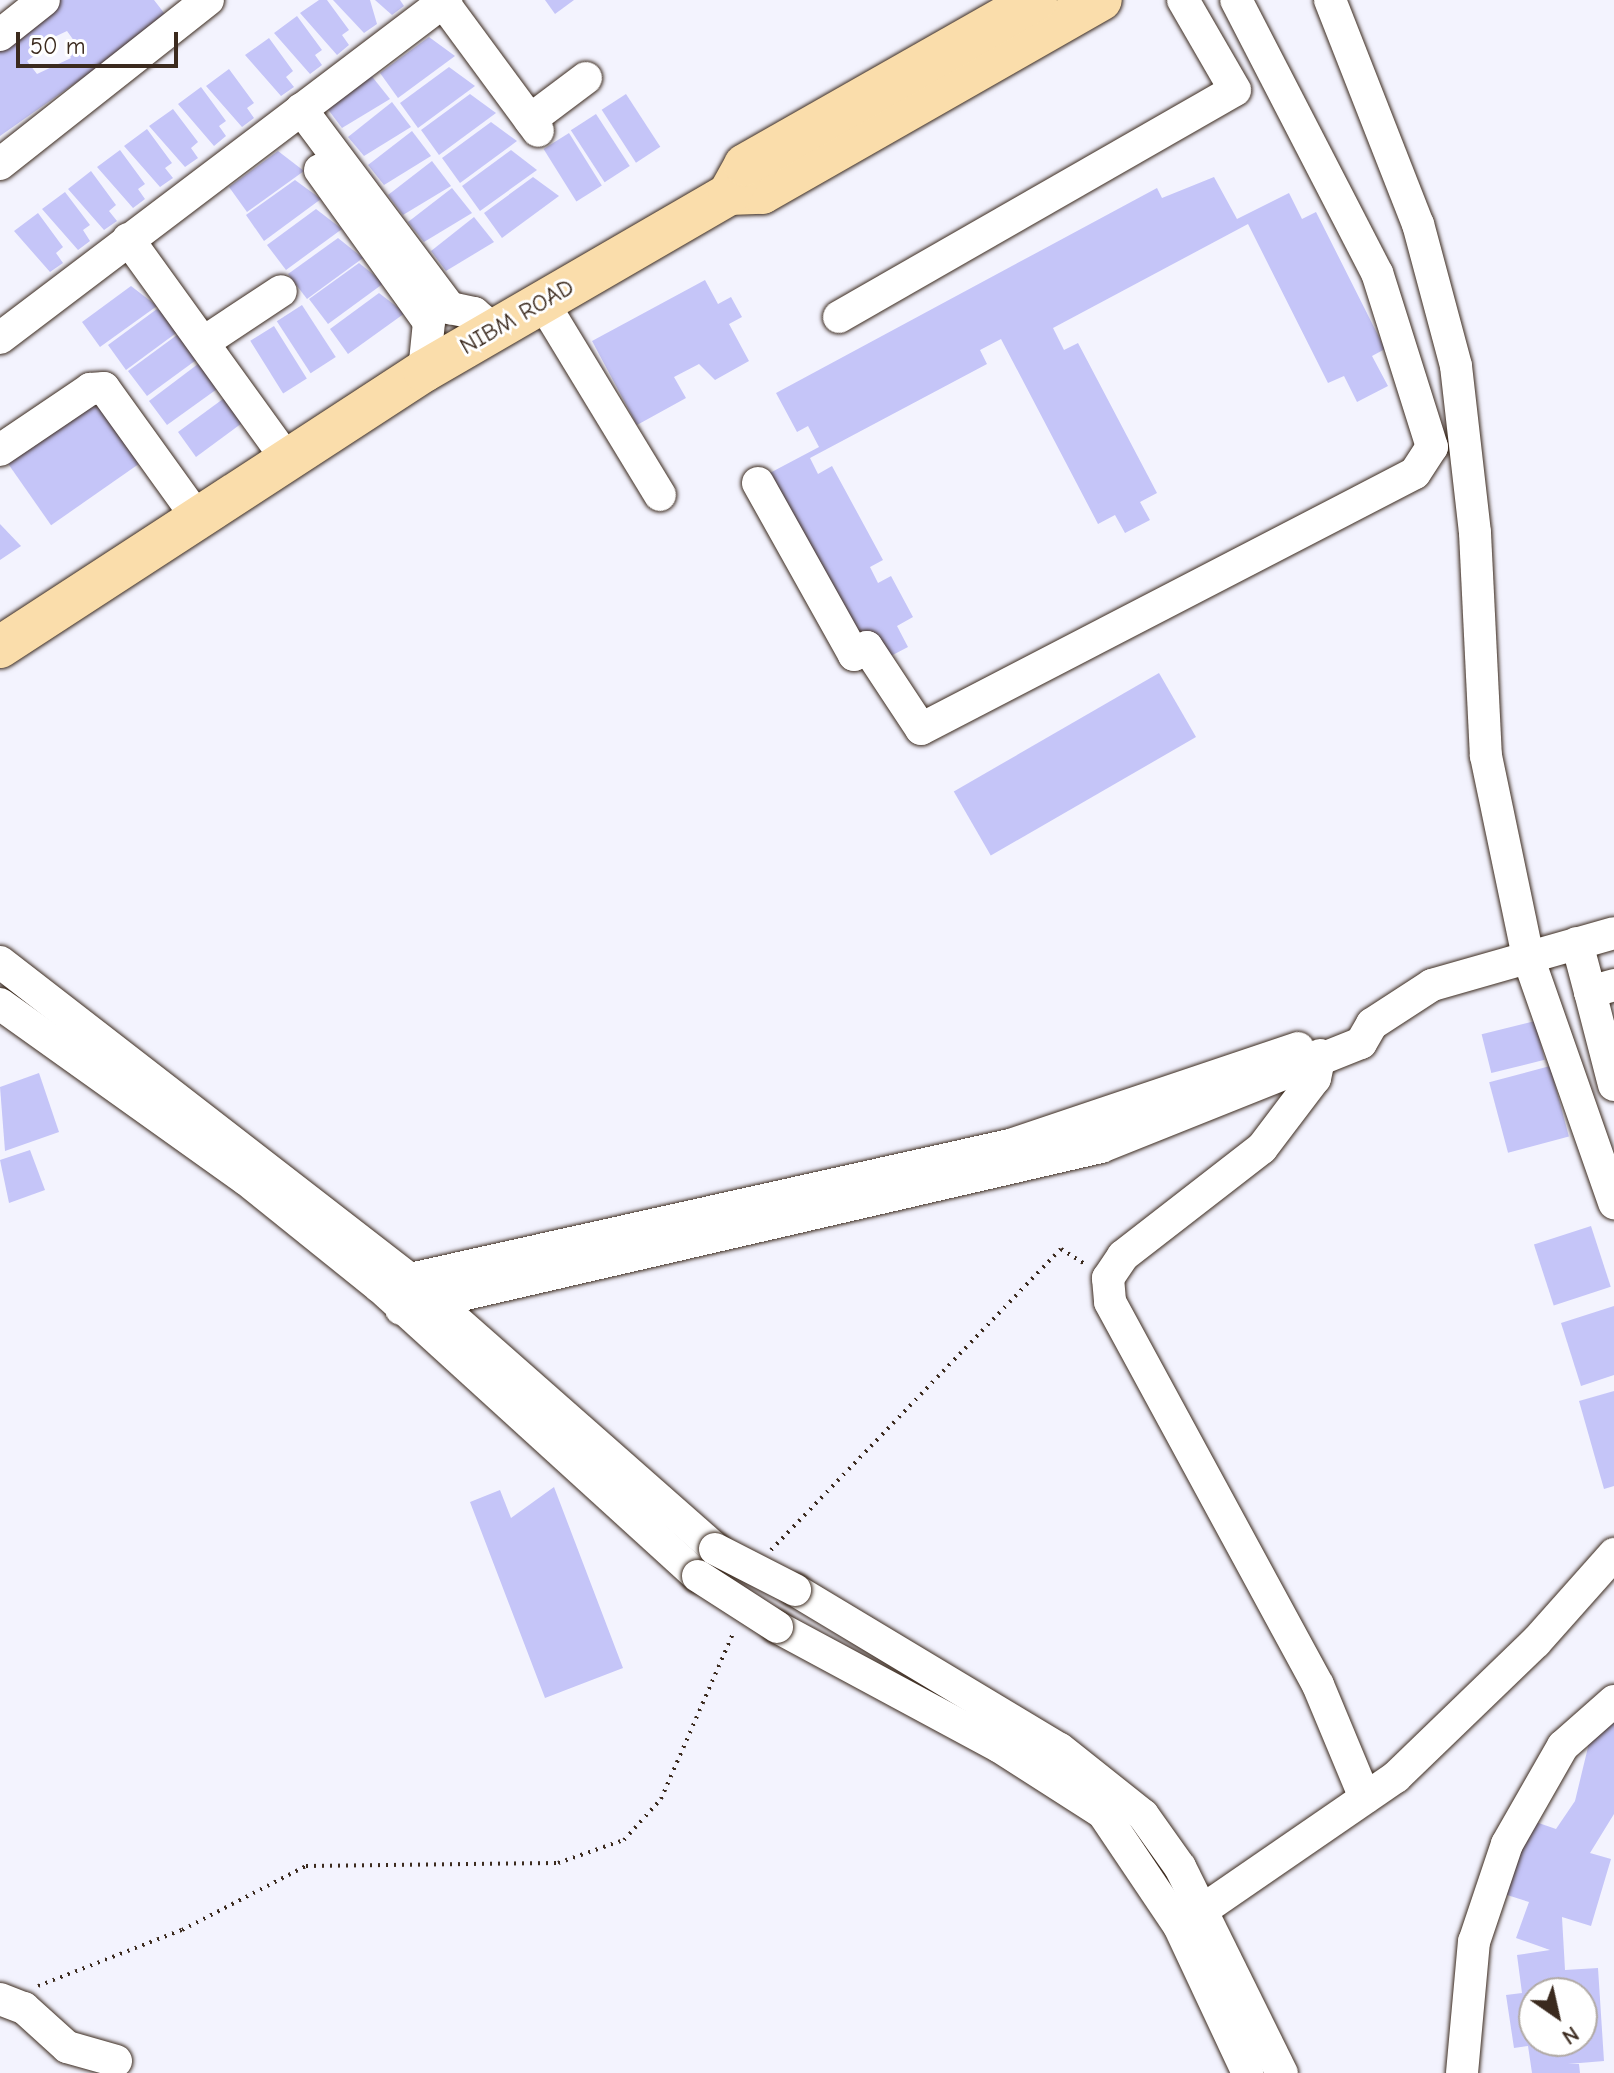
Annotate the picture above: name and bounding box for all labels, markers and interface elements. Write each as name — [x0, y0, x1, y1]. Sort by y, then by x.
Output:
scale bar — [20, 16, 182, 66]
text: 50 m — [30, 32, 86, 60]
street label: NIBM ROAD — [455, 273, 579, 361]
north arrow — [1518, 1977, 1598, 2057]
text: N — [1557, 2020, 1584, 2050]

